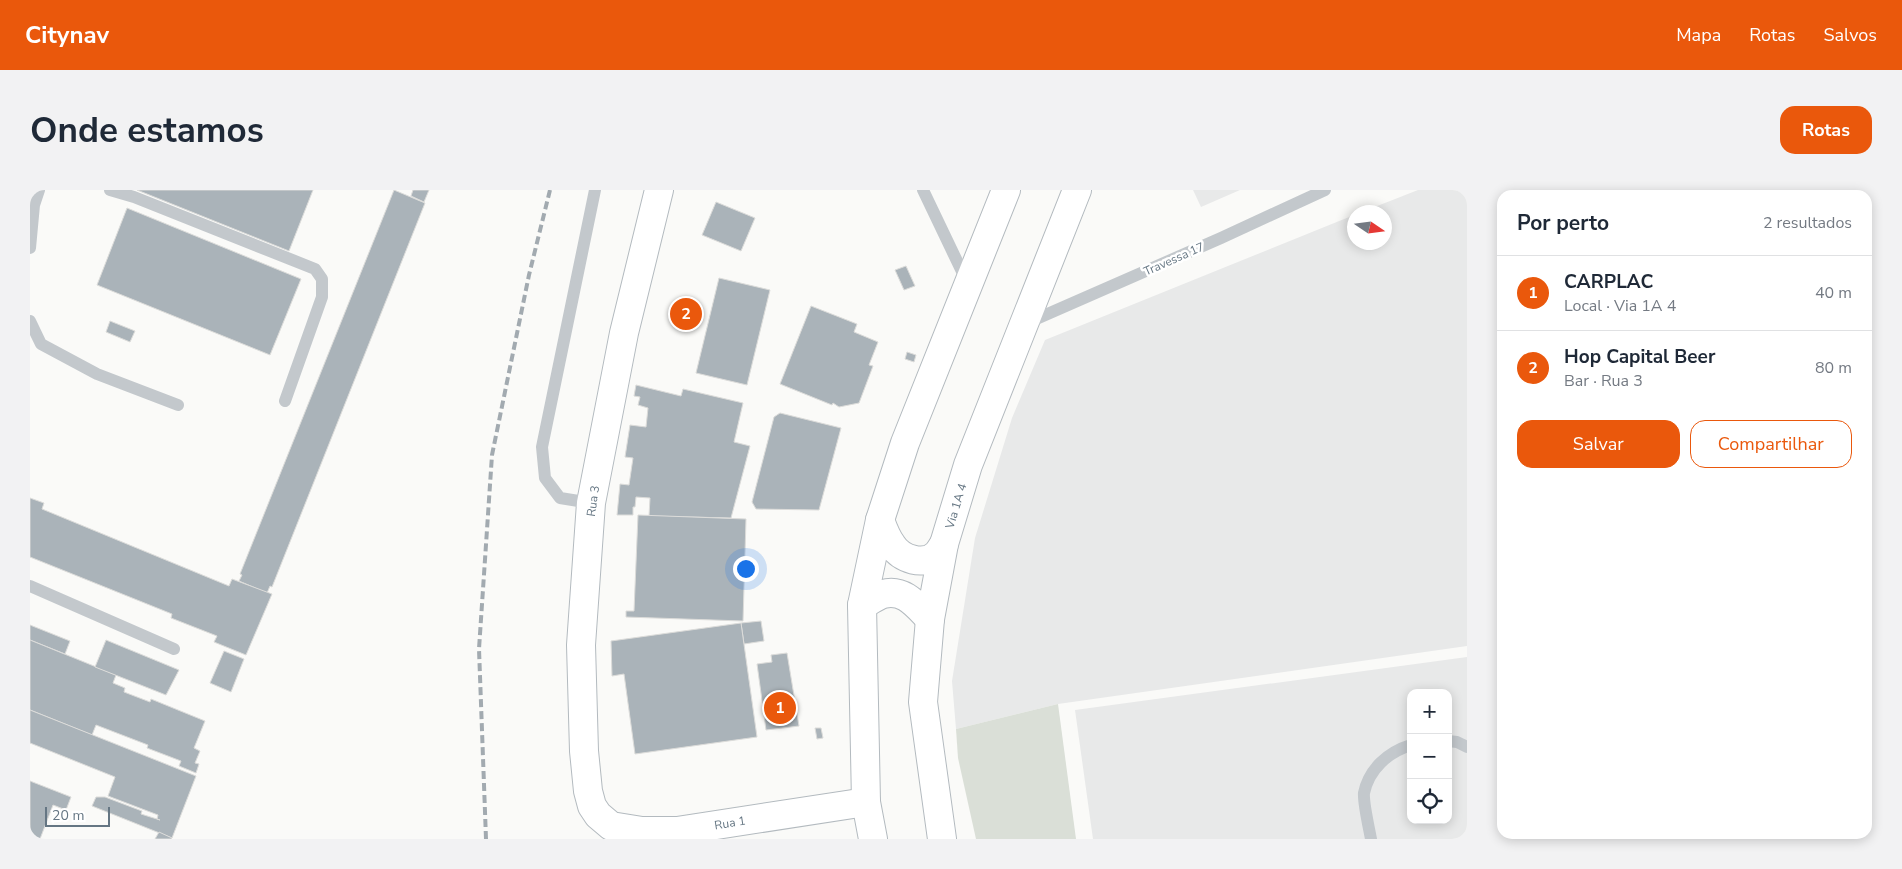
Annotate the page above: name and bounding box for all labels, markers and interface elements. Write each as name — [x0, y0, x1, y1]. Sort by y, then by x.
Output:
text: Citynav — [25, 19, 109, 51]
text: Mapa — [1676, 23, 1721, 47]
text: Rotas — [1749, 23, 1795, 47]
text: Salvos — [1823, 23, 1877, 47]
button: Rotas — [1780, 106, 1872, 154]
text: Onde estamos — [30, 107, 264, 154]
north arrow — [1347, 205, 1392, 250]
text: Por perto — [1517, 209, 1609, 237]
text: 2 resultados — [1763, 212, 1852, 234]
street label: Travessa 17 — [1141, 239, 1207, 279]
text: CARPLAC — [1564, 269, 1653, 295]
text: 1 — [1528, 282, 1538, 304]
text: 40 m — [1815, 282, 1852, 304]
pin: 2 — [670, 295, 702, 333]
text: Local · Via 1A 4 — [1564, 295, 1676, 317]
text: Hop Capital Beer — [1564, 344, 1715, 370]
text: 2 — [1528, 357, 1538, 379]
text: 80 m — [1815, 357, 1852, 379]
text: Bar · Rua 3 — [1564, 370, 1643, 392]
button: Salvar — [1517, 420, 1680, 468]
button: Compartilhar — [1690, 420, 1852, 468]
street label: Via 1A 4 — [941, 481, 970, 532]
street label: Rua 3 — [583, 484, 603, 518]
your location — [733, 556, 759, 582]
pin: 1 — [764, 689, 796, 727]
map controls — [1407, 689, 1452, 824]
button: + — [1407, 689, 1452, 734]
button: − — [1407, 734, 1452, 779]
button: locate — [1407, 779, 1452, 824]
scale bar — [45, 804, 110, 827]
text: 20 m — [52, 806, 84, 825]
street label: Rua 1 — [713, 813, 747, 833]

